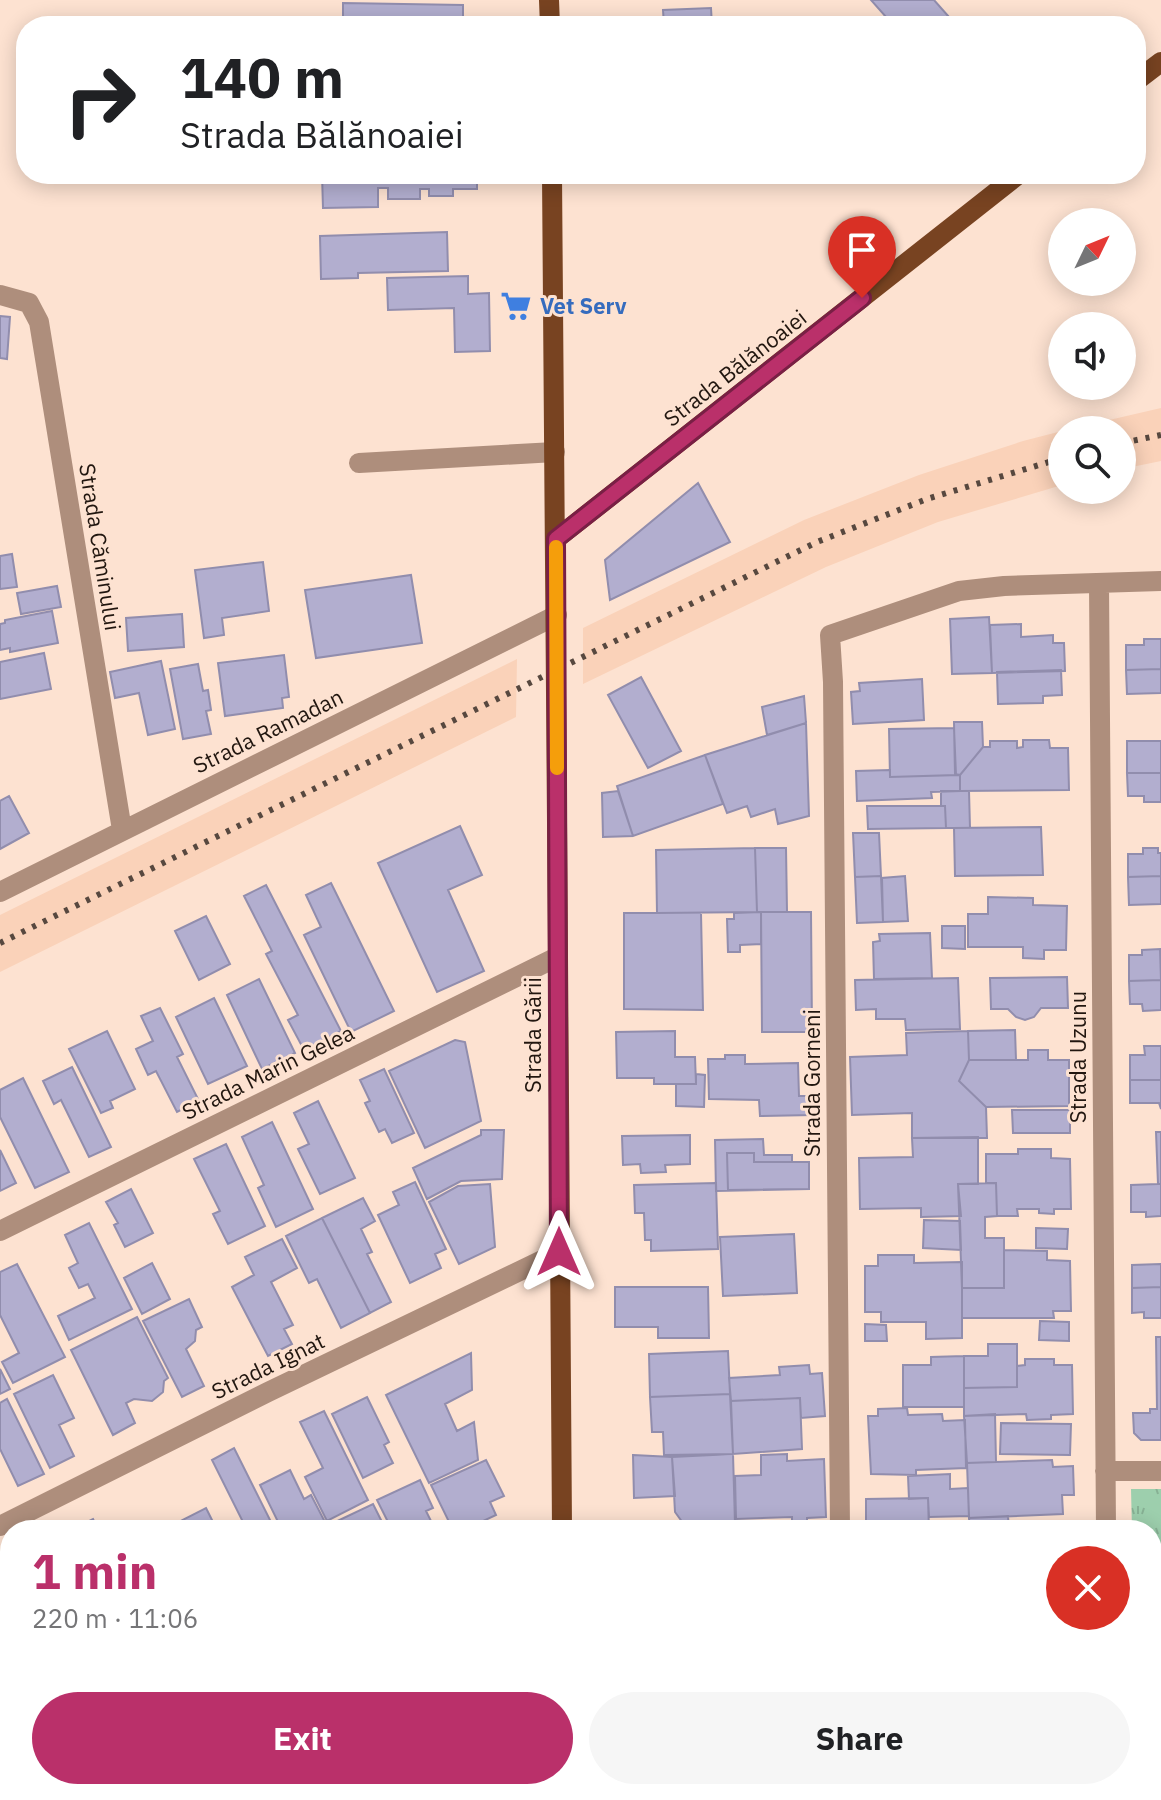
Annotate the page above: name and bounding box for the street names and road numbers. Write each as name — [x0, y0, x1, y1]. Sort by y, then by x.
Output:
street label: Strada Bălănoaiei — [657, 303, 812, 432]
street label: Strada Căminului — [73, 461, 128, 633]
street label: Strada Ramadan — [188, 682, 348, 779]
street label: Strada Gării — [518, 977, 547, 1093]
street label: Strada Uzunu — [1063, 991, 1092, 1123]
street label: Strada Gorneni — [797, 1009, 826, 1157]
street label: Strada Marin Gelea — [177, 1017, 359, 1126]
street label: Strada Ignat — [206, 1326, 329, 1405]

